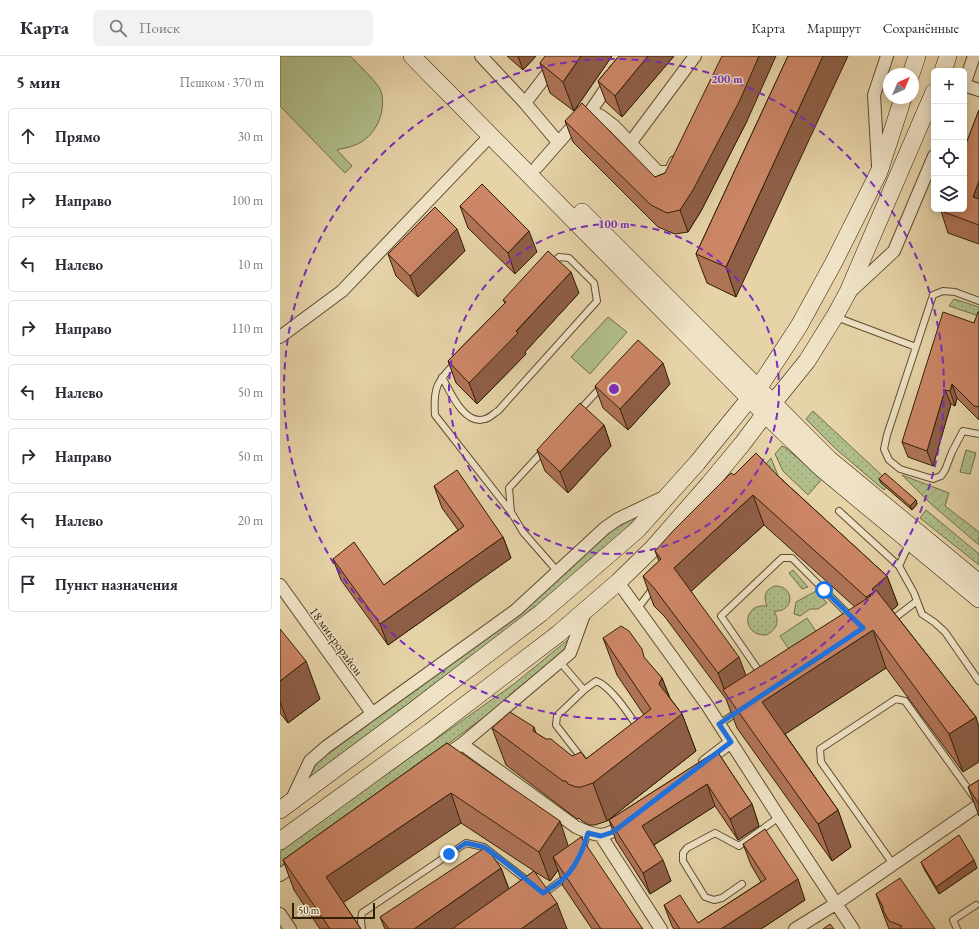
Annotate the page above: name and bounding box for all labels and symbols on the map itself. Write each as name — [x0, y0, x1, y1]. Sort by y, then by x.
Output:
north arrow — [883, 68, 919, 104]
text: 200 m — [711, 71, 743, 87]
text: 100 m — [598, 216, 630, 232]
centre of rings — [607, 382, 621, 396]
route start — [815, 581, 833, 599]
street label: 18 микрорайон — [306, 603, 367, 679]
route end — [440, 845, 458, 863]
scale bar — [292, 901, 375, 920]

